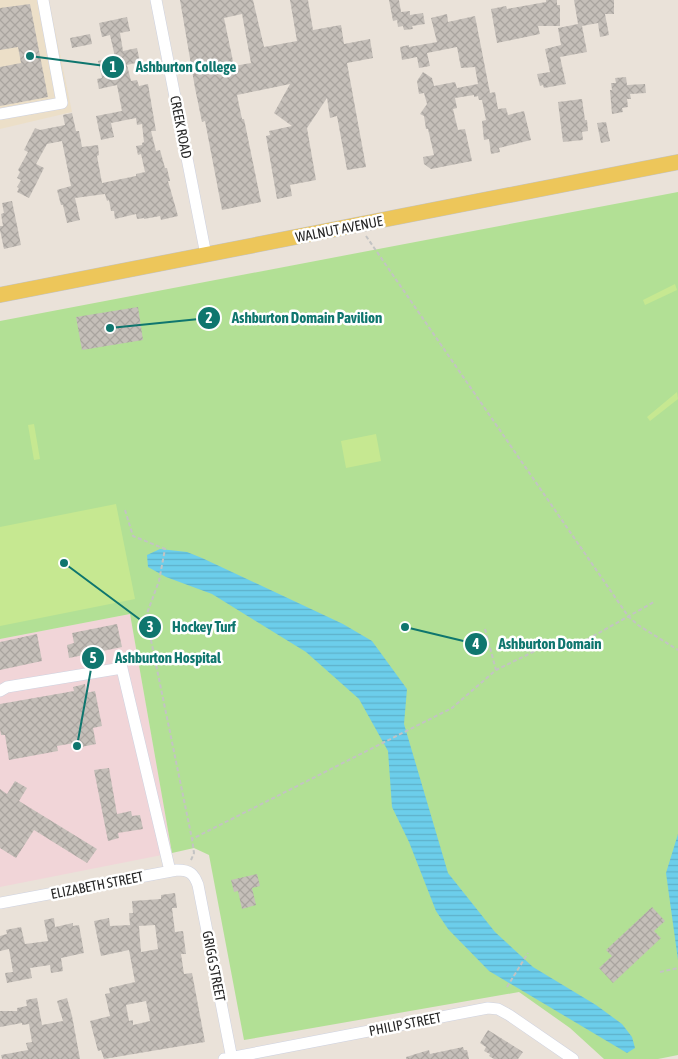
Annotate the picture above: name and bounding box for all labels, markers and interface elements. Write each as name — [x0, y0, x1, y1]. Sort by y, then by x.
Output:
callout: Ashburton College — [100, 52, 246, 82]
text: 1 — [109, 58, 117, 75]
text: Ashburton College — [135, 58, 236, 75]
street label: CREEK ROAD — [167, 94, 195, 160]
street label: WALNUT AVENUE — [294, 213, 384, 245]
callout: Ashburton Domain Pavilion — [197, 303, 392, 333]
text: 2 — [205, 309, 213, 326]
text: Ashburton Domain Pavilion — [231, 309, 382, 326]
callout: Hockey Turf — [137, 612, 246, 642]
text: 3 — [146, 618, 154, 635]
text: Hockey Turf — [172, 618, 237, 635]
callout: Ashburton Domain — [464, 629, 612, 659]
text: 4 — [471, 635, 480, 652]
text: Ashburton Domain — [497, 635, 602, 652]
callout: Ashburton Hospital — [80, 643, 231, 673]
text: 5 — [89, 649, 97, 666]
text: Ashburton Hospital — [114, 649, 222, 666]
street label: ELIZABETH STREET — [49, 868, 145, 902]
street label: GRIGG STREET — [199, 929, 229, 1003]
street label: PHILIP STREET — [367, 1009, 443, 1039]

